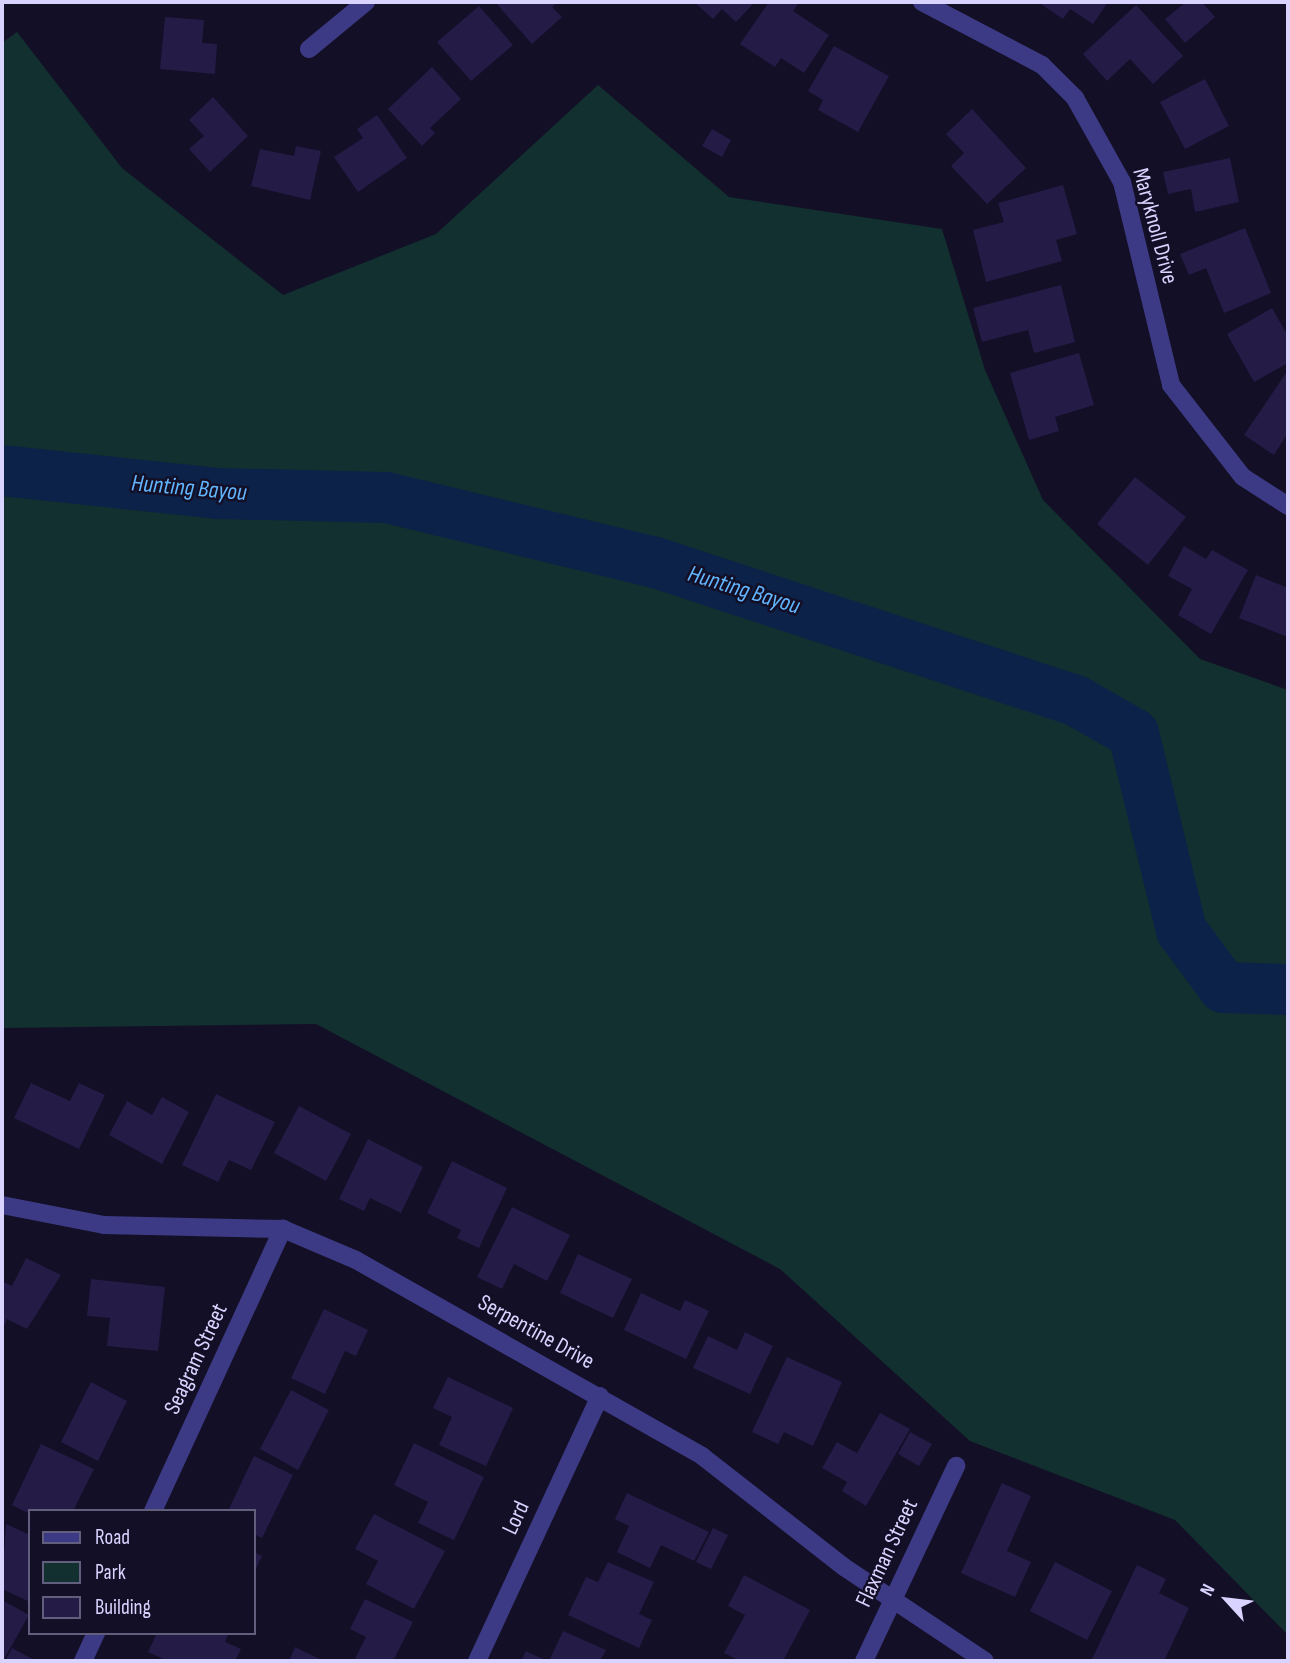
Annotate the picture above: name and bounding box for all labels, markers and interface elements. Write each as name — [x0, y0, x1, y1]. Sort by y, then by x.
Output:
street label: Maryknoll Drive — [1126, 165, 1184, 287]
water label: Hunting Bayou — [130, 469, 248, 507]
water label: Hunting Bayou — [685, 559, 803, 621]
street label: Serpentine Drive — [473, 1289, 599, 1375]
street label: Seagram Street — [158, 1299, 234, 1419]
street label: Flaxman Street — [850, 1495, 924, 1611]
street label: Lord — [496, 1497, 536, 1539]
legend — [28, 1509, 256, 1635]
text: Road — [95, 1525, 130, 1550]
text: Park — [95, 1560, 126, 1585]
north arrow — [1192, 1565, 1262, 1635]
text: N — [1195, 1580, 1220, 1600]
text: Building — [95, 1595, 151, 1620]

